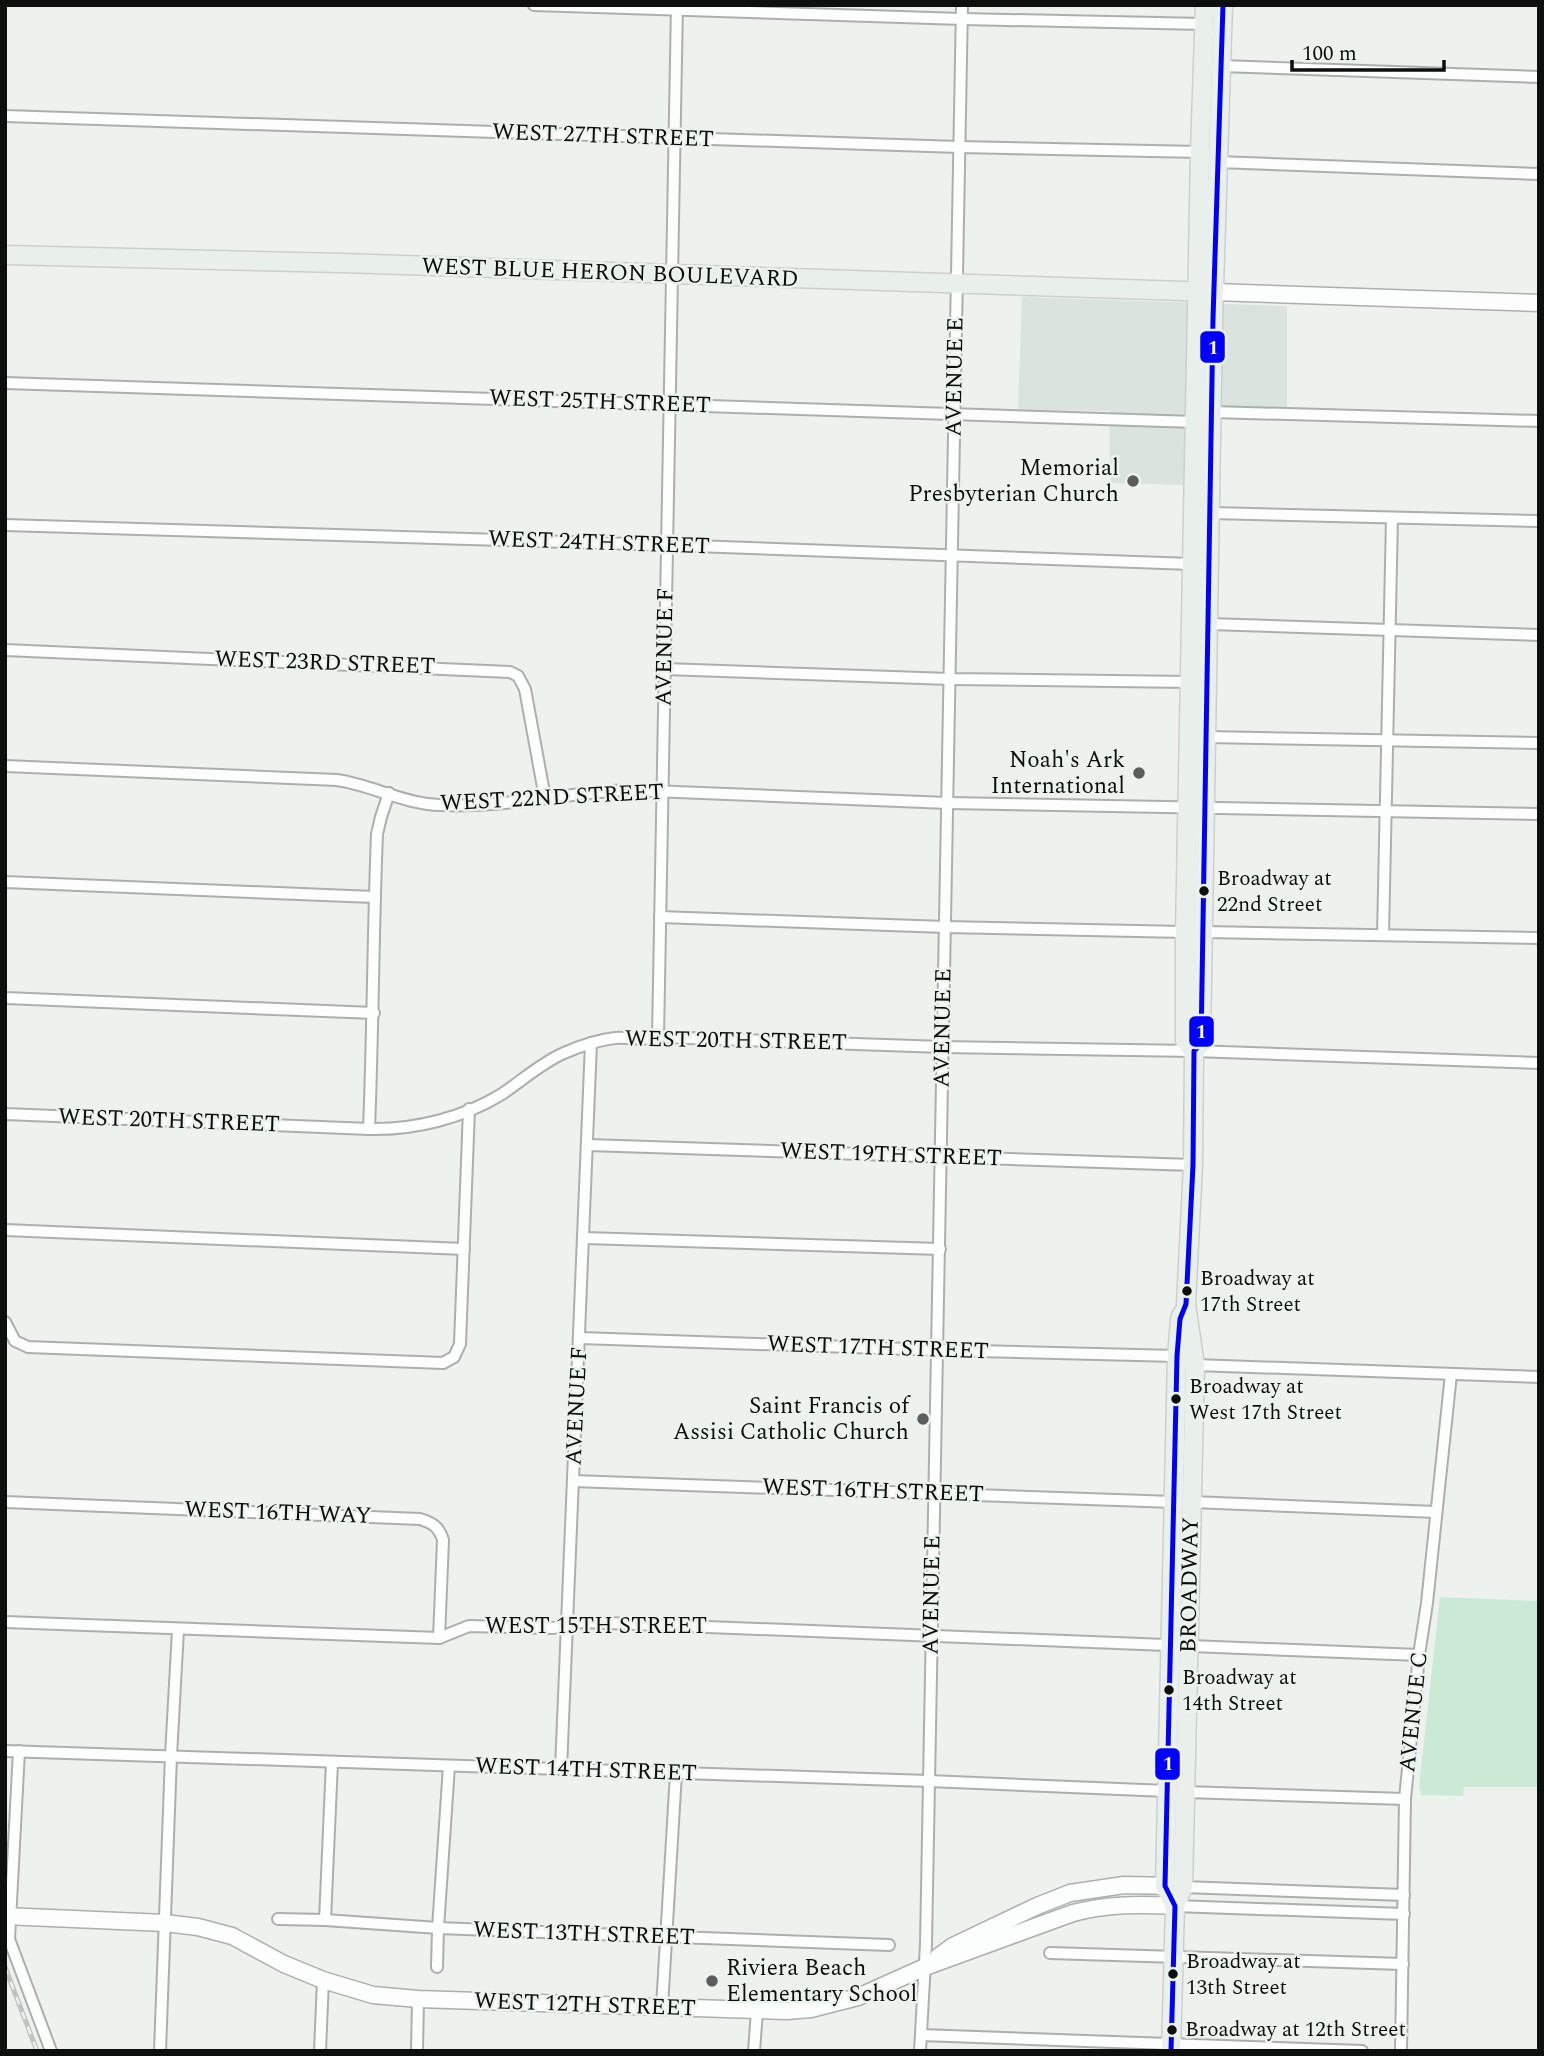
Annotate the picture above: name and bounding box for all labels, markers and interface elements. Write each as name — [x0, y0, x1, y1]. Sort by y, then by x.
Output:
scale bar — [1292, 28, 1444, 72]
text: 100 m — [1302, 38, 1357, 70]
street label: WEST 27TH STREET — [491, 115, 715, 157]
street label: WEST BLUE HERON BOULEVARD — [421, 249, 799, 297]
street label: AVENUE E — [936, 317, 974, 437]
line badge: 1 — [1199, 330, 1226, 364]
text: 1 — [1208, 334, 1218, 363]
street label: WEST 25TH STREET — [488, 381, 712, 423]
place label: Memorial Presbyterian Church — [908, 451, 1119, 512]
marker: Memorial Presbyterian Church — [1125, 473, 1141, 489]
street label: WEST 24TH STREET — [487, 522, 711, 564]
street label: AVENUE F — [646, 587, 684, 707]
street label: WEST 23RD STREET — [214, 642, 436, 684]
place label: Noah's Ark International — [991, 743, 1125, 804]
marker: Noah's Ark International — [1131, 765, 1147, 781]
street label: WEST 22ND STREET — [439, 775, 665, 821]
place label: Broadway at 22nd Street — [1217, 863, 1332, 921]
marker: Broadway at 22nd Street — [1197, 884, 1211, 898]
street label: AVENUE E — [924, 968, 962, 1088]
line badge: 1 — [1188, 1015, 1215, 1048]
text: 1 — [1196, 1018, 1206, 1047]
street label: WEST 20TH STREET — [625, 1022, 847, 1060]
street label: WEST 20TH STREET — [57, 1100, 281, 1142]
street label: WEST 19TH STREET — [779, 1134, 1003, 1176]
place label: Broadway at 17th Street — [1200, 1263, 1315, 1321]
marker: Broadway at 17th Street — [1180, 1284, 1194, 1298]
street label: WEST 17TH STREET — [766, 1327, 990, 1369]
street label: AVENUE F — [556, 1346, 598, 1466]
place label: Broadway at West 17th Street — [1189, 1371, 1342, 1429]
place label: Saint Francis of Assisi Catholic Church — [673, 1389, 911, 1450]
marker: Broadway at West 17th Street — [1169, 1392, 1183, 1406]
marker: Saint Francis of Assisi Catholic Church — [915, 1411, 931, 1427]
street label: WEST 16TH STREET — [761, 1470, 985, 1512]
street label: WEST 16TH WAY — [184, 1492, 372, 1534]
street label: BROADWAY — [1171, 1517, 1209, 1653]
street label: AVENUE E — [913, 1535, 951, 1655]
street label: WEST 15TH STREET — [485, 1609, 707, 1644]
street label: AVENUE C — [1390, 1650, 1438, 1774]
place label: Broadway at 14th Street — [1182, 1662, 1297, 1720]
marker: Broadway at 14th Street — [1162, 1683, 1176, 1697]
line badge: 1 — [1154, 1747, 1181, 1781]
street label: WEST 14TH STREET — [474, 1749, 698, 1791]
text: 1 — [1163, 1750, 1173, 1779]
street label: WEST 13TH STREET — [472, 1913, 696, 1955]
place label: Broadway at 13th Street — [1186, 1946, 1301, 2004]
place label: Riviera Beach Elementary School — [726, 1951, 917, 2012]
marker: Broadway at 13th Street — [1166, 1967, 1180, 1981]
marker: Riviera Beach Elementary School — [704, 1973, 720, 1989]
street label: WEST 12TH STREET — [473, 1984, 697, 2026]
place label: Broadway at 12th Street — [1185, 2014, 1406, 2046]
marker: Broadway at 12th Street — [1165, 2023, 1179, 2037]

